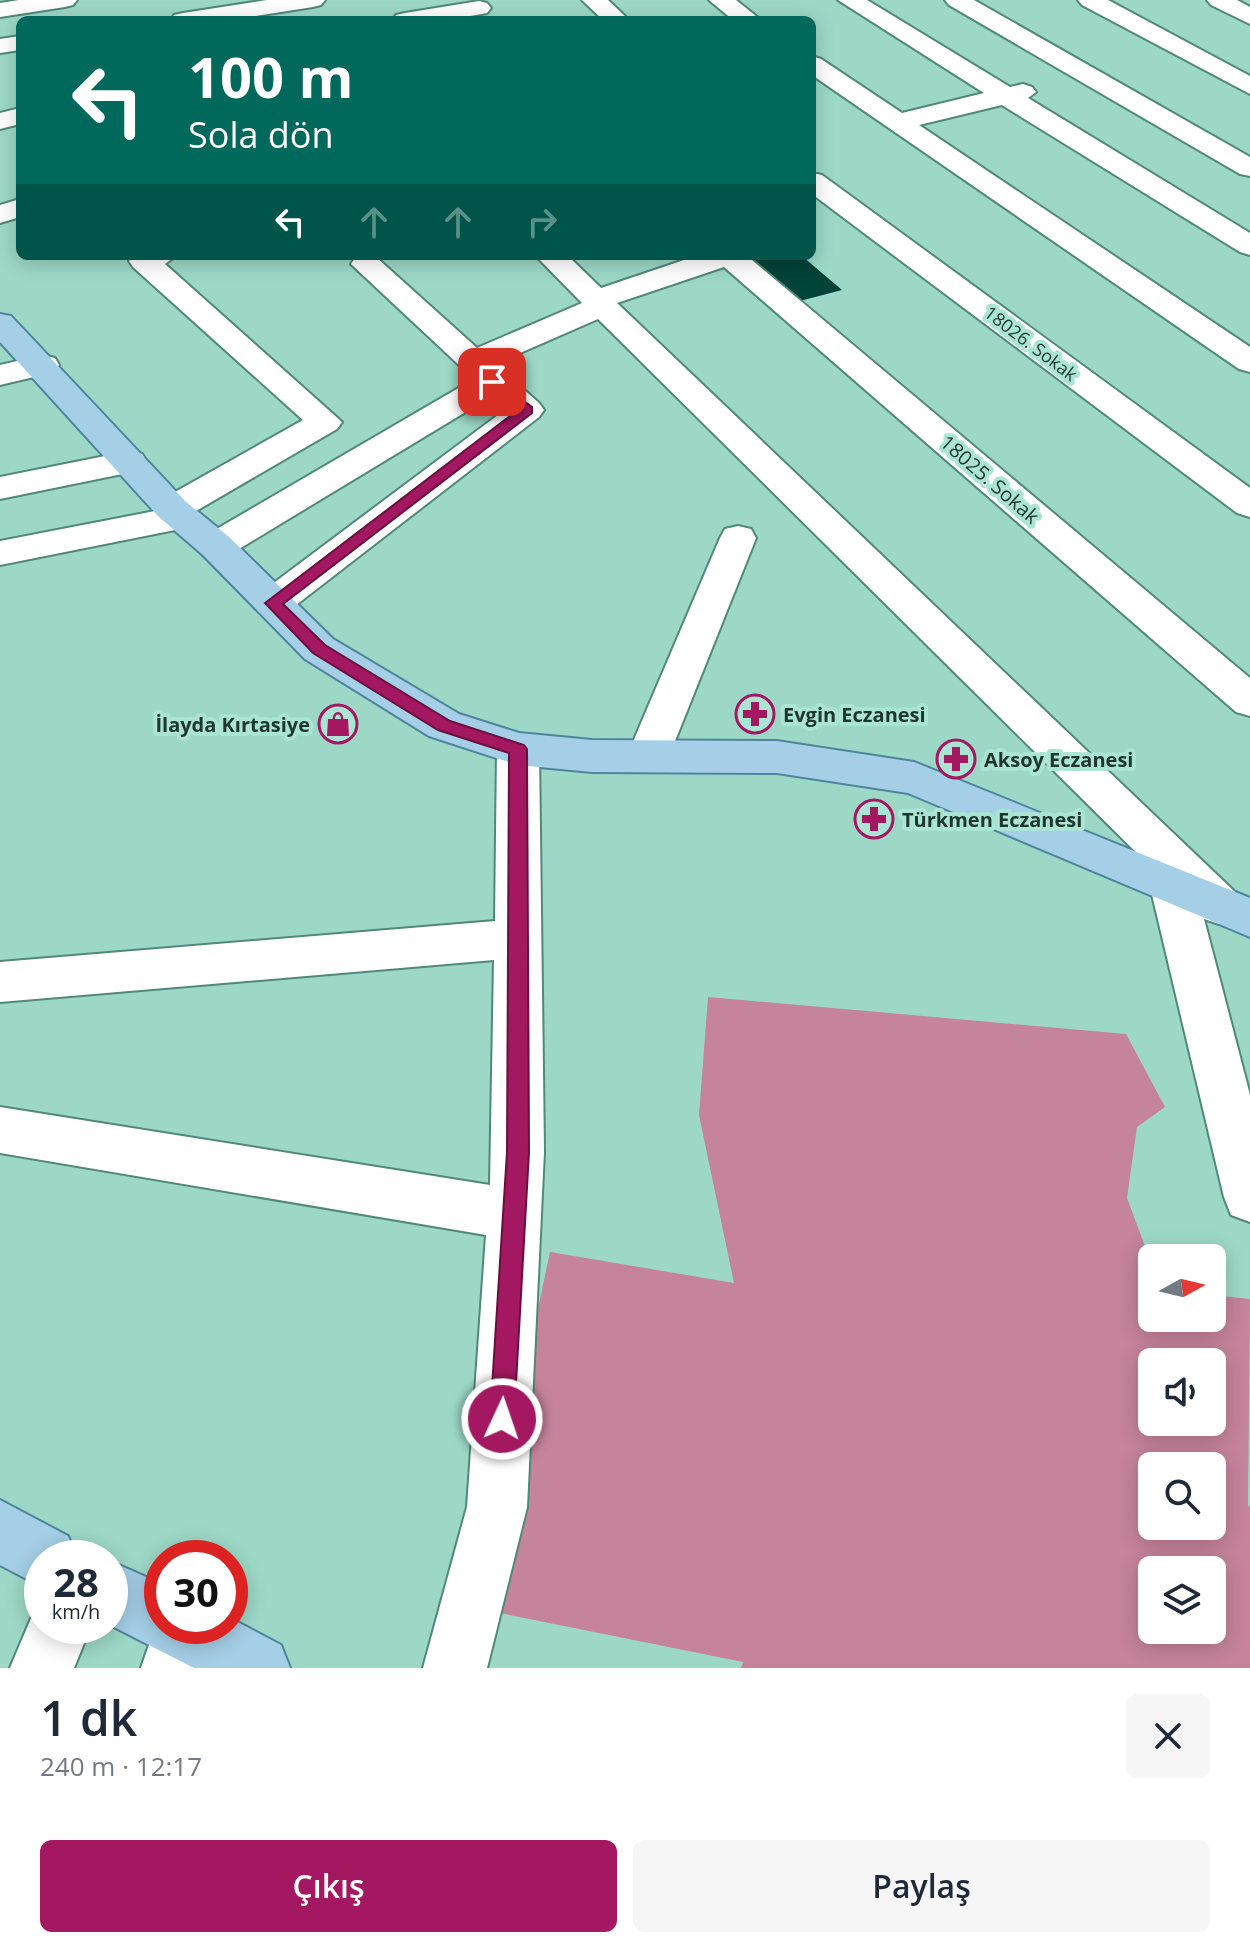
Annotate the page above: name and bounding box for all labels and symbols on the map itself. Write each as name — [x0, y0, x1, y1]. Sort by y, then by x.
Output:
street label: 18026. Sokak — [980, 300, 1083, 386]
pin — [458, 348, 526, 416]
street label: 18025. Sokak — [935, 429, 1046, 530]
pharmacy icon: Evgin Eczanesi — [734, 693, 776, 735]
place label: Evgin Eczanesi — [783, 701, 926, 728]
shop icon: İlayda Kırtasiye — [317, 703, 359, 745]
place label: İlayda Kırtasiye — [155, 711, 310, 738]
pharmacy icon: Aksoy Eczanesi — [935, 738, 977, 780]
place label: Aksoy Eczanesi — [984, 746, 1133, 773]
pharmacy icon: Türkmen Eczanesi — [853, 798, 895, 840]
place label: Türkmen Eczanesi — [902, 806, 1082, 833]
north arrow — [1138, 1244, 1226, 1332]
position arrow — [460, 1377, 544, 1461]
speed limit sign: 30 — [144, 1540, 248, 1644]

